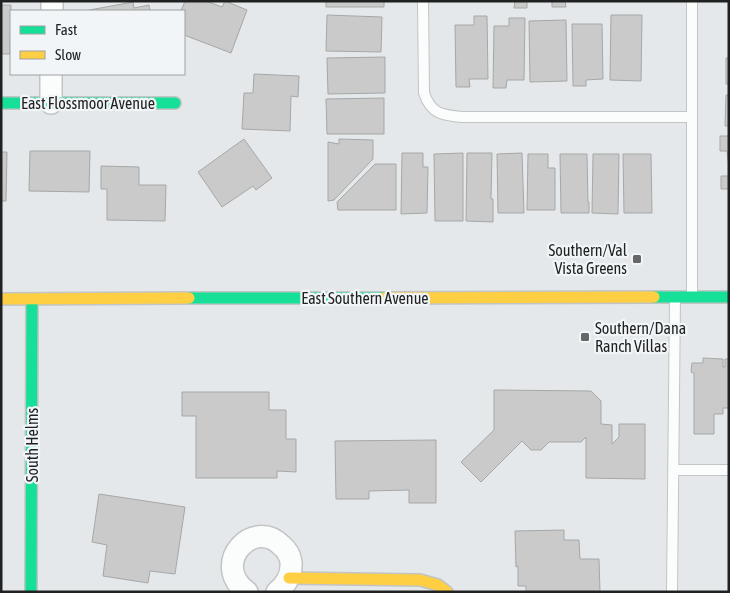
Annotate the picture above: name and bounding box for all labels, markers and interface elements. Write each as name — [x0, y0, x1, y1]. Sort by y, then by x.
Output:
legend — [10, 10, 185, 75]
text: Fast — [55, 21, 77, 38]
text: Slow — [55, 46, 81, 63]
street label: East Flossmoor Avenue — [21, 94, 155, 112]
place label: Southern/Val Vista Greens — [548, 241, 628, 277]
marker: Southern/Val Vista Greens — [631, 253, 643, 265]
street label: East Southern Avenue — [301, 289, 429, 307]
place label: Southern/Dana Ranch Villas — [595, 319, 686, 355]
marker: Southern/Dana Ranch Villas — [579, 331, 591, 343]
street label: South Helms — [23, 407, 41, 482]

